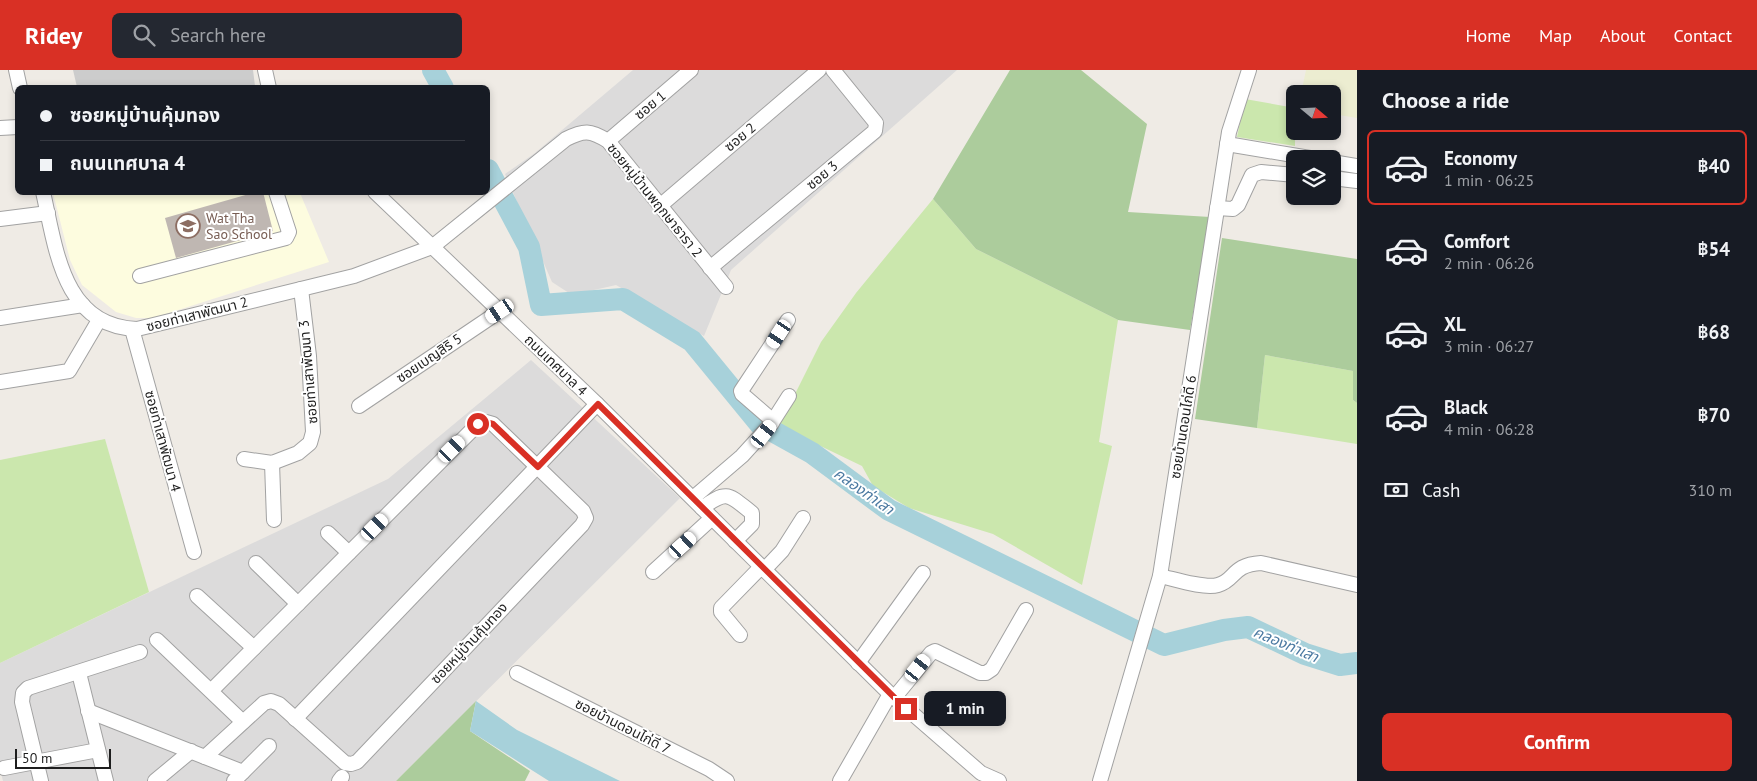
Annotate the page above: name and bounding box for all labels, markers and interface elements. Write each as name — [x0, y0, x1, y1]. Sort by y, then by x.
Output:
search box — [112, 13, 462, 58]
text: Ridey — [25, 20, 82, 51]
icon: search — [130, 21, 158, 49]
text: Search here — [170, 23, 266, 47]
text: Home — [1465, 24, 1511, 47]
text: Map — [1539, 24, 1572, 47]
text: About — [1600, 24, 1646, 47]
text: Contact — [1674, 24, 1732, 47]
north arrow — [1286, 85, 1341, 140]
map controls — [1286, 85, 1341, 205]
text: Choose a ride — [1382, 86, 1509, 114]
street label: ซอย 1 — [631, 87, 669, 123]
text: ซอยหมู่บ้านคุ้มทอง — [70, 103, 220, 127]
street label: ซอย 2 — [721, 119, 759, 155]
street label: ซอยหมู่บ้านพฤกษาธารา 2 — [603, 139, 707, 261]
icon: car — [1384, 145, 1429, 190]
text: Economy — [1444, 146, 1517, 170]
button: layers — [1286, 150, 1341, 205]
text: ถนนเทศบาล 4 — [70, 151, 185, 175]
text: ฿40 — [1697, 154, 1730, 178]
street label: ซอย 3 — [803, 157, 841, 193]
text: 1 min · 06:25 — [1444, 170, 1534, 190]
place label: Wat Tha Sao School — [206, 209, 272, 243]
school or university icon: Wat Tha Sao School — [175, 213, 201, 239]
icon: car — [1384, 228, 1429, 273]
text: Comfort — [1444, 229, 1510, 253]
text: ฿54 — [1697, 237, 1730, 261]
text: 2 min · 06:26 — [1444, 253, 1534, 273]
street label: ซอยท่าเสาพัฒนา 2 — [144, 293, 250, 335]
car — [483, 296, 516, 326]
icon: car — [1384, 311, 1429, 356]
text: XL — [1444, 312, 1466, 336]
car — [764, 317, 793, 351]
street label: ซอยท่าเสาพัฒนา 3 — [295, 319, 321, 425]
text: ฿68 — [1697, 320, 1730, 344]
street label: ซอยเบญสิริ 5 — [393, 329, 465, 387]
street label: ถนนเทศบาล 4 — [521, 331, 591, 400]
text: 3 min · 06:27 — [1444, 336, 1534, 356]
street label: ซอยบ้านดอนไก่ดี 6 — [1166, 374, 1200, 480]
street label: ซอยท่าเสาพัฒนา 4 — [141, 388, 185, 494]
icon: car — [1384, 394, 1429, 439]
text: Black — [1444, 395, 1488, 419]
text: ฿70 — [1697, 403, 1730, 427]
route start — [467, 413, 489, 435]
car — [748, 418, 779, 450]
text: 4 min · 06:28 — [1444, 419, 1534, 439]
car — [436, 433, 467, 465]
water label: คลองท่าเสา — [830, 464, 898, 519]
icon: cash — [1382, 476, 1410, 504]
text: Cash — [1422, 478, 1460, 502]
text: 310 m — [1689, 480, 1732, 500]
car — [359, 511, 390, 543]
car — [666, 529, 699, 561]
street label: ซอยหมู่บ้านคุ้มทอง — [427, 598, 511, 688]
water label: คลองท่าเสา — [1251, 622, 1322, 667]
car — [902, 652, 933, 684]
callout: 1 min — [924, 692, 1006, 726]
street label: ซอยบ้านดอนไก่ดี 7 — [572, 694, 674, 758]
route end — [895, 698, 917, 720]
text: 1 min — [945, 698, 985, 718]
button: Confirm — [1382, 713, 1732, 771]
scale bar — [15, 746, 111, 769]
text: 50 m — [22, 749, 52, 767]

